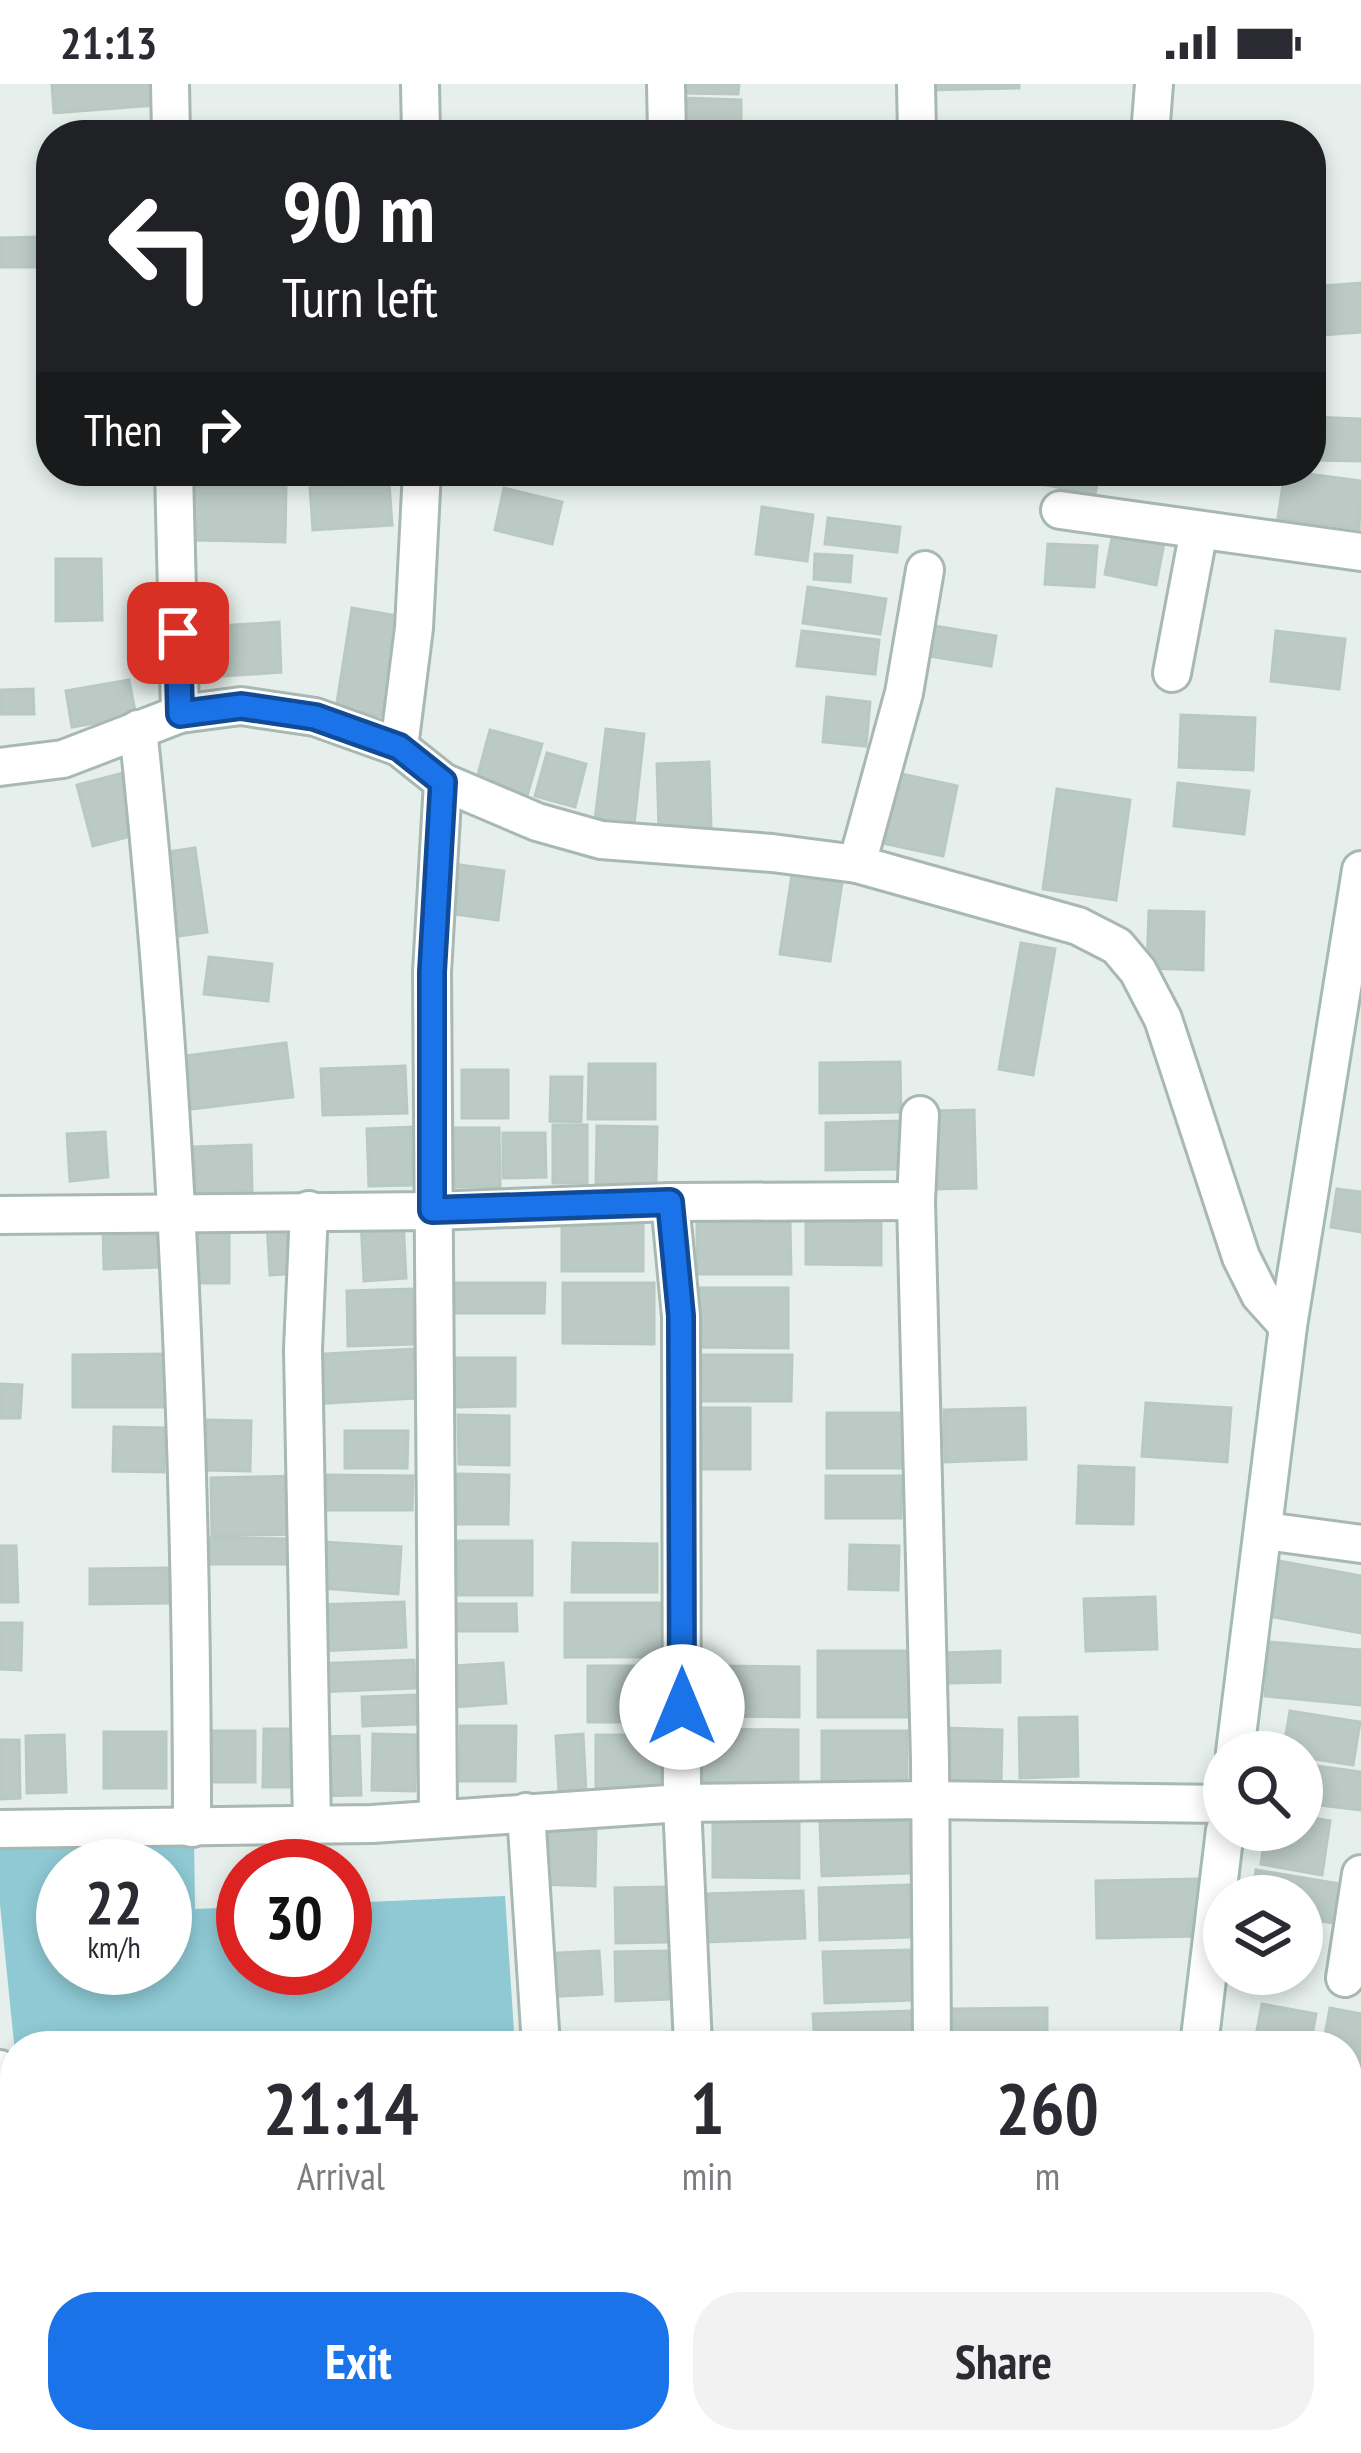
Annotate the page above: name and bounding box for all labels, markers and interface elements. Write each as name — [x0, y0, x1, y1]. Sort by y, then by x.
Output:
text: 21:13 — [60, 13, 157, 71]
text: 90 m — [282, 156, 435, 265]
icon: left — [84, 168, 240, 324]
text: Turn left — [282, 262, 438, 332]
icon: right — [186, 396, 252, 462]
text: Then — [84, 400, 162, 458]
pin — [127, 582, 229, 684]
icon: arrive — [145, 600, 211, 666]
position arrow — [619, 1644, 745, 1770]
map controls — [1203, 1731, 1323, 1995]
button: search — [1203, 1731, 1323, 1851]
speed limit sign: 30 — [216, 1839, 372, 1995]
text: 22 — [85, 1863, 143, 1941]
button: layers — [1203, 1875, 1323, 1995]
text: km/h — [87, 1927, 141, 1966]
text: 21:14 — [263, 2061, 419, 2154]
text: 1 — [690, 2061, 724, 2154]
text: 260 — [996, 2061, 1099, 2154]
text: Arrival — [297, 2150, 385, 2201]
text: min — [682, 2150, 733, 2201]
text: m — [1035, 2150, 1060, 2201]
button: Exit — [48, 2292, 669, 2430]
button: Share — [693, 2292, 1314, 2430]

